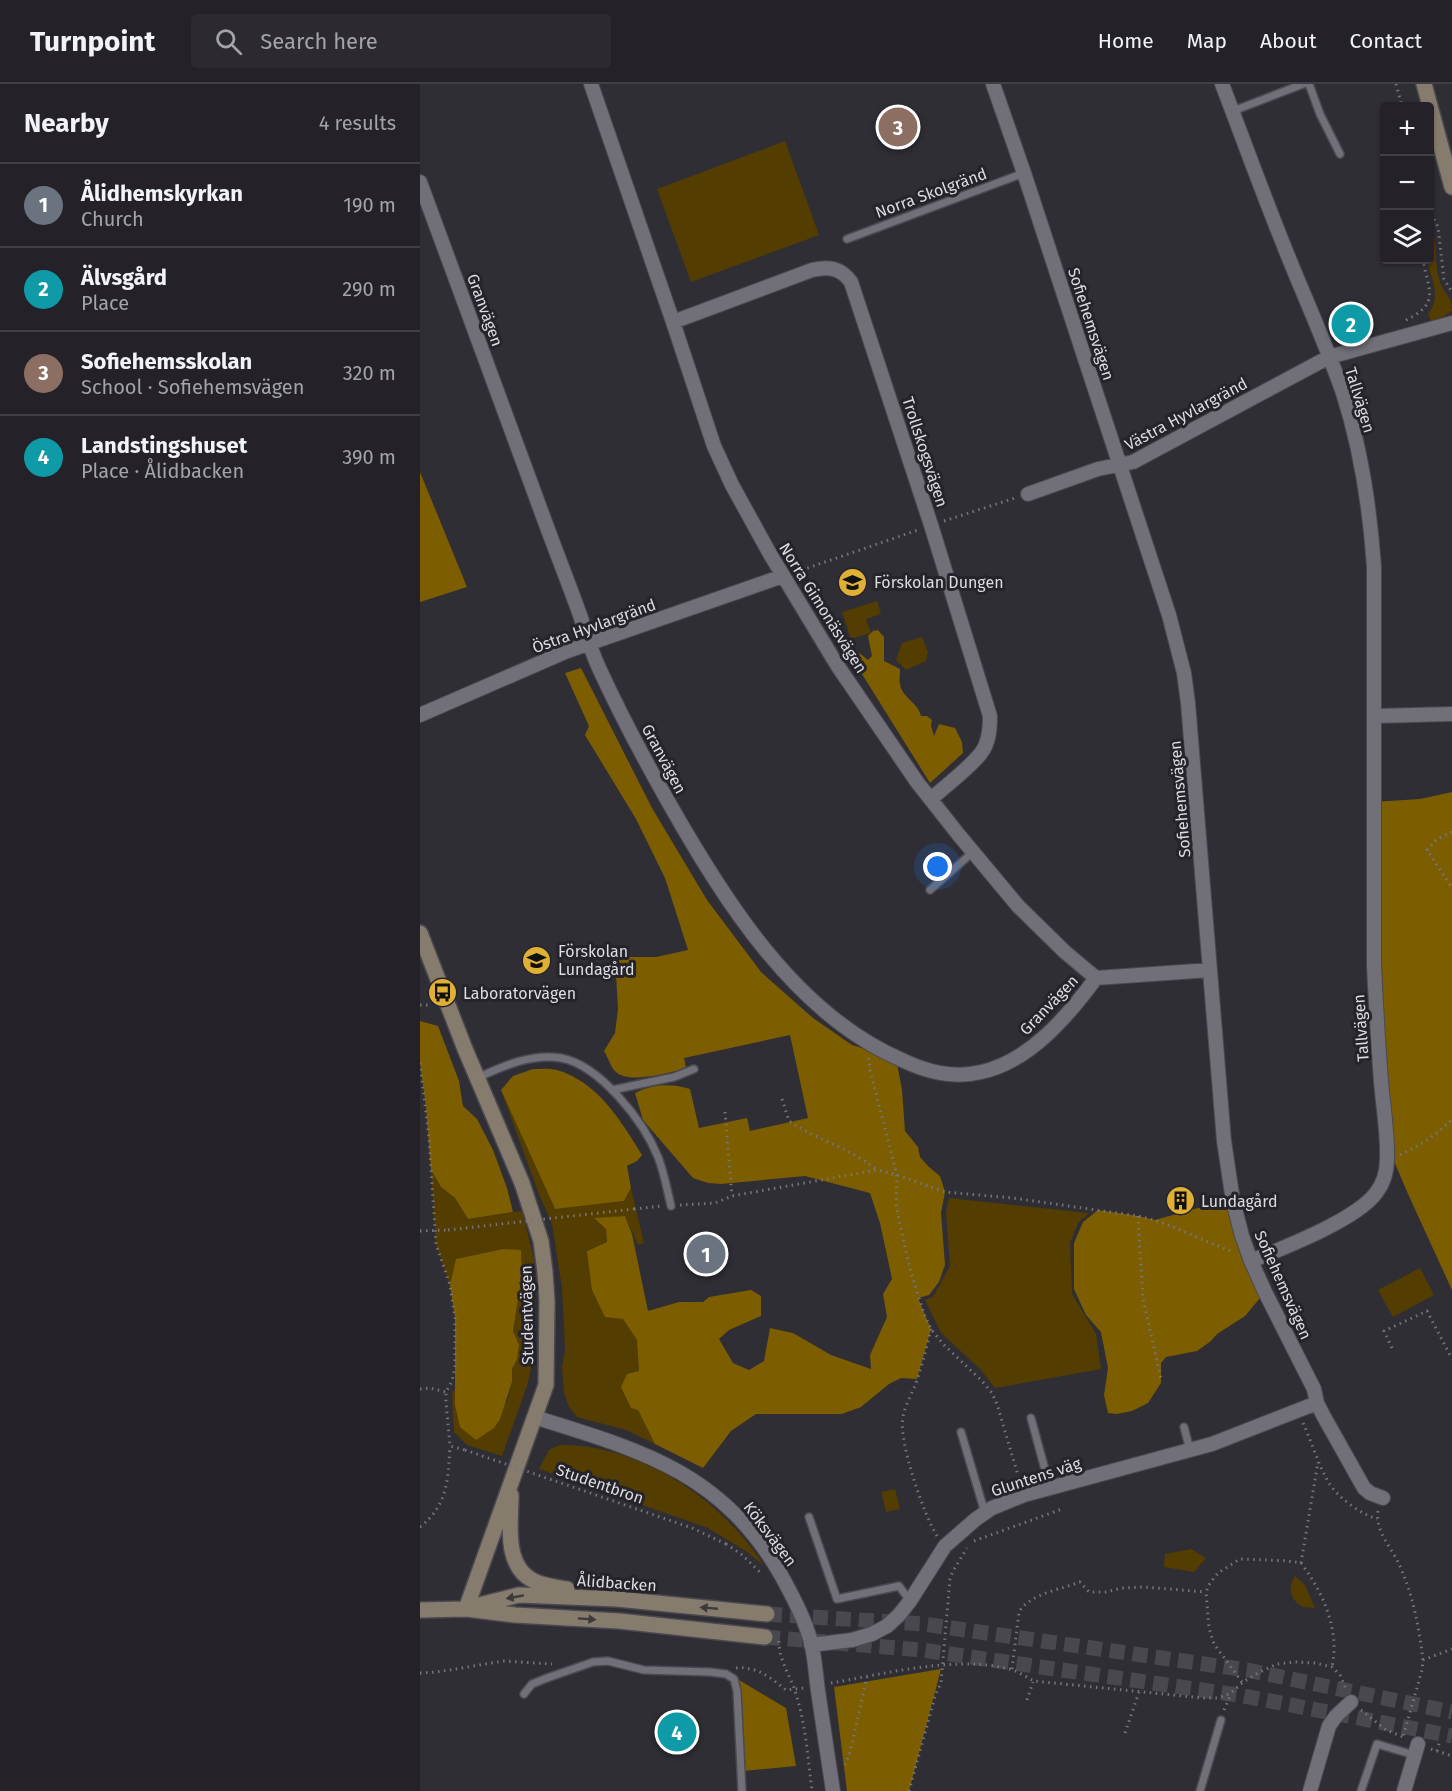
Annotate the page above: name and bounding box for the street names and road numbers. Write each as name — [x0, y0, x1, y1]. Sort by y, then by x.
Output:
street label: Norra Skolgränd — [873, 164, 989, 222]
street label: Sofiehemsvägen — [1064, 265, 1118, 383]
street label: Granvägen — [463, 271, 507, 349]
street label: Tallvägen — [1341, 365, 1379, 435]
street label: Västra Hyvlargränd — [1121, 374, 1251, 454]
street label: Trollskogsvägen — [898, 394, 952, 510]
street label: Norra Gimonäsvägen — [775, 539, 871, 677]
street label: Östra Hyvlargränd — [530, 595, 658, 657]
street label: Granvägen — [638, 721, 690, 797]
street label: Sofiehemsvägen — [1165, 740, 1195, 858]
street label: Granvägen — [1016, 971, 1082, 1039]
street label: Tallvägen — [1349, 994, 1373, 1062]
street label: Sofiehemsvägen — [1250, 1228, 1316, 1342]
street label: Studentvägen — [517, 1265, 537, 1365]
street label: Gluntens väg — [989, 1453, 1084, 1500]
street label: Studentbron — [554, 1460, 646, 1508]
street label: Köksvägen — [739, 1498, 801, 1570]
street label: Ålidbacken — [577, 1570, 658, 1595]

